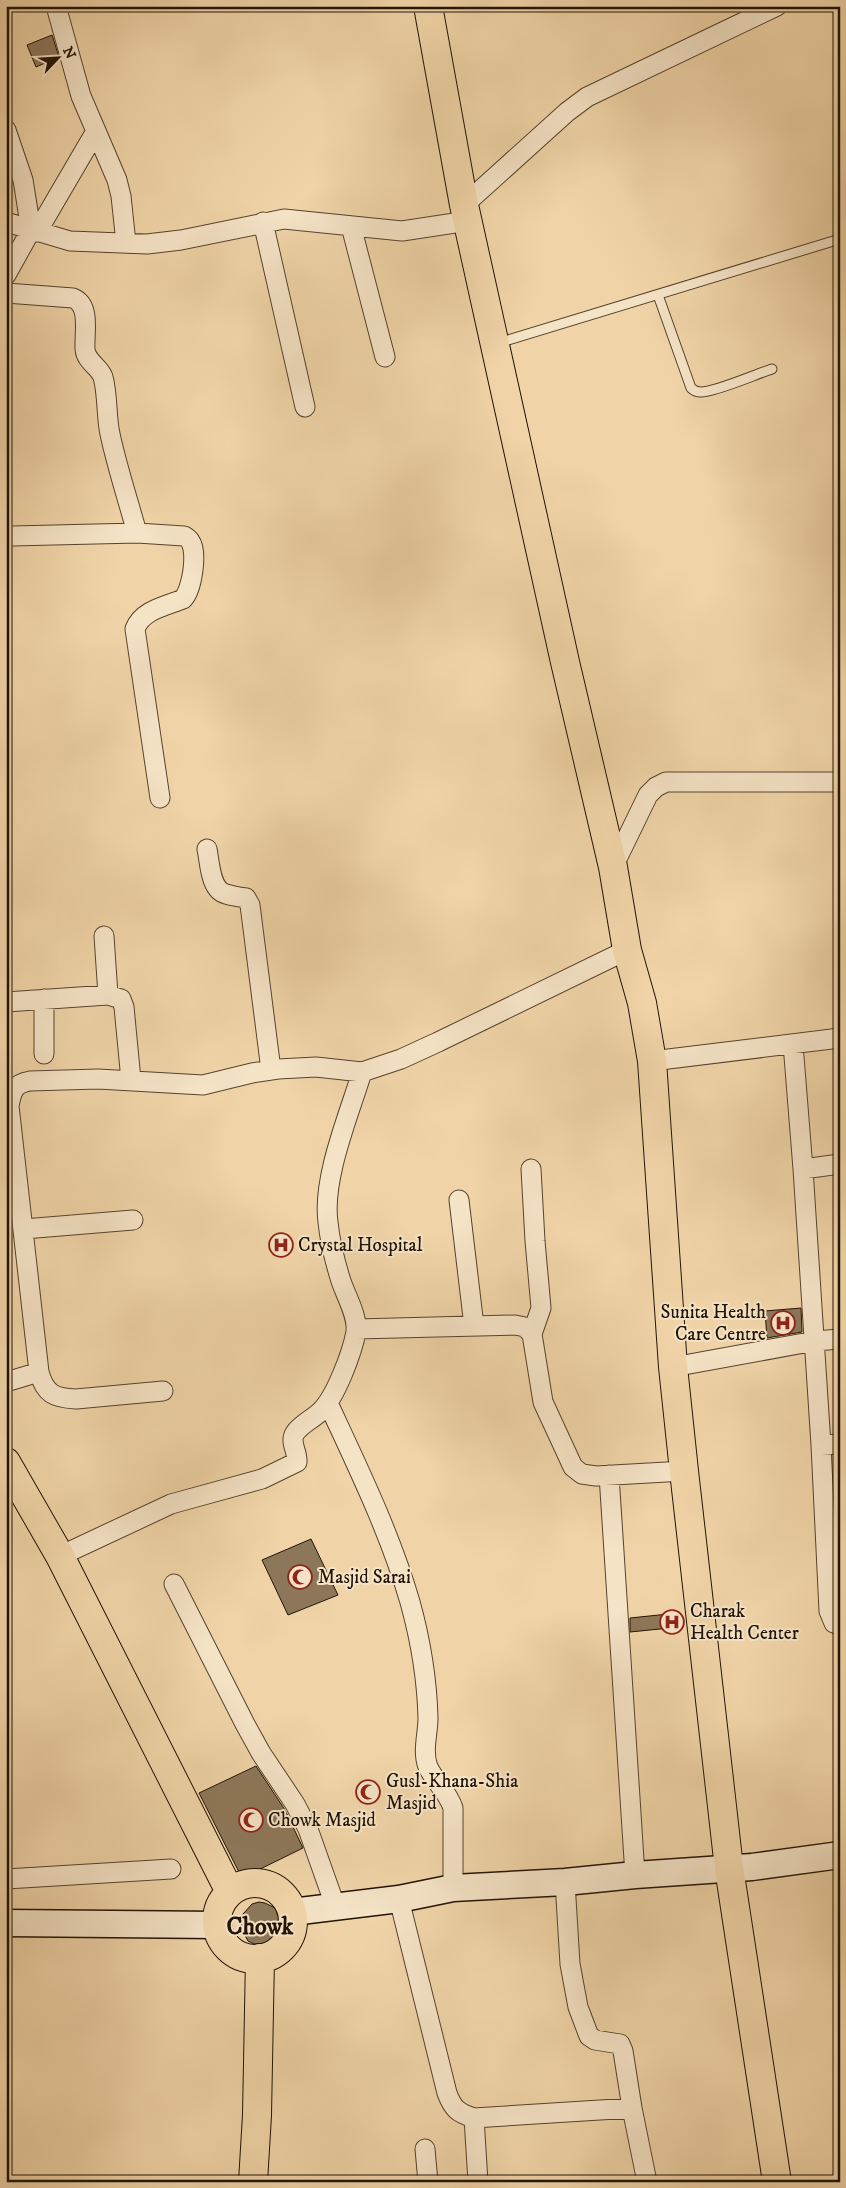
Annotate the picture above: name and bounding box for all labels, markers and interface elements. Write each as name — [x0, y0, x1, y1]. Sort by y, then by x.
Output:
north arrow — [32, 32, 82, 82]
text: N — [58, 44, 80, 62]
hospital icon: Crystal Hospital — [268, 1232, 294, 1258]
place label: Crystal Hospital — [298, 1234, 423, 1257]
place label: Sunita Health Care Centre — [661, 1301, 766, 1346]
hospital icon: Sunita Health Care Centre — [770, 1310, 796, 1336]
mosque icon: Masjid Sarai — [287, 1564, 313, 1590]
place label: Masjid Sarai — [318, 1566, 411, 1589]
place label: Charak Health Center — [690, 1600, 799, 1645]
hospital icon: Charak Health Center — [659, 1609, 685, 1635]
place label: Gusl-Khana-Shia Masjid — [386, 1770, 518, 1815]
mosque icon: Gusl-Khana-Shia Masjid — [355, 1779, 381, 1805]
mosque icon: Chowk Masjid — [238, 1807, 264, 1833]
place label: Chowk Masjid — [268, 1809, 376, 1832]
district label: Chowk — [227, 1912, 295, 1942]

